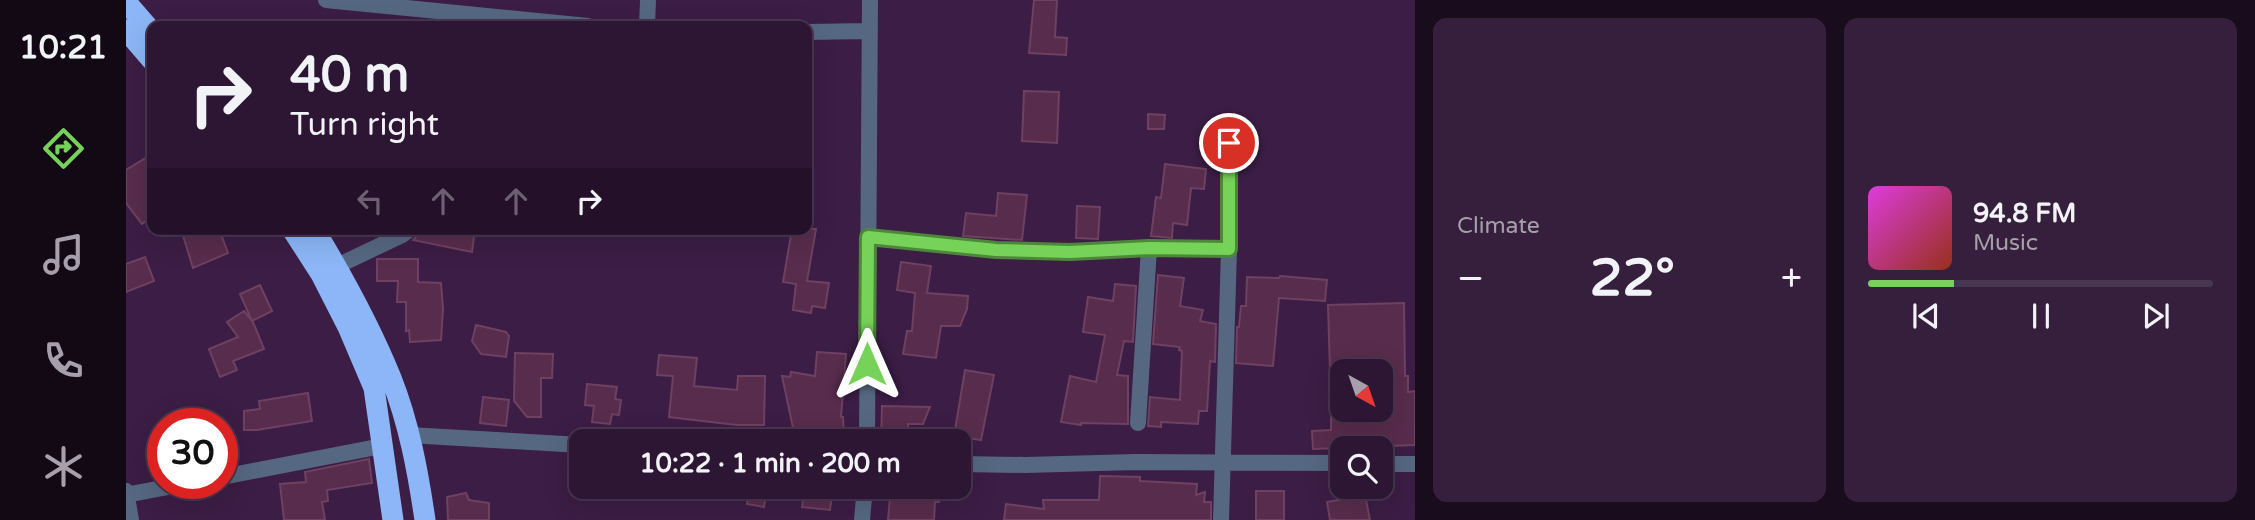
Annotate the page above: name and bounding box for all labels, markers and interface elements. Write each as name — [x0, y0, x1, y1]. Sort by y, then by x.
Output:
text: 10:21 — [19, 29, 107, 67]
text: 40 m — [290, 46, 409, 105]
icon: right — [175, 49, 266, 140]
text: Turn right — [290, 106, 439, 144]
pin — [1199, 113, 1259, 173]
icon: directions — [39, 124, 88, 173]
icon: arrive — [1210, 124, 1248, 162]
icon: left — [351, 182, 389, 220]
icon: ahead — [424, 182, 462, 220]
icon: ahead — [497, 182, 535, 220]
icon: right — [570, 182, 608, 220]
text: 94.8 FM — [1973, 198, 2076, 229]
text: Climate — [1457, 212, 1540, 240]
text: Music — [1973, 229, 2038, 257]
icon: music — [39, 230, 88, 279]
text: 22° — [1590, 247, 1675, 310]
text: − — [1457, 256, 1484, 302]
text: + — [1781, 256, 1802, 302]
icon: previous — [1907, 297, 1945, 335]
icon: pause — [2022, 297, 2060, 335]
icon: next — [2137, 297, 2175, 335]
position arrow — [830, 327, 904, 401]
icon: phone — [39, 336, 88, 385]
north arrow — [1330, 359, 1393, 422]
map controls — [1330, 359, 1393, 499]
speed limit sign: 30 — [147, 408, 238, 499]
button: search — [1330, 436, 1393, 499]
icon: climate — [39, 442, 88, 491]
text: 10:22 · 1 min · 200 m — [639, 448, 901, 479]

